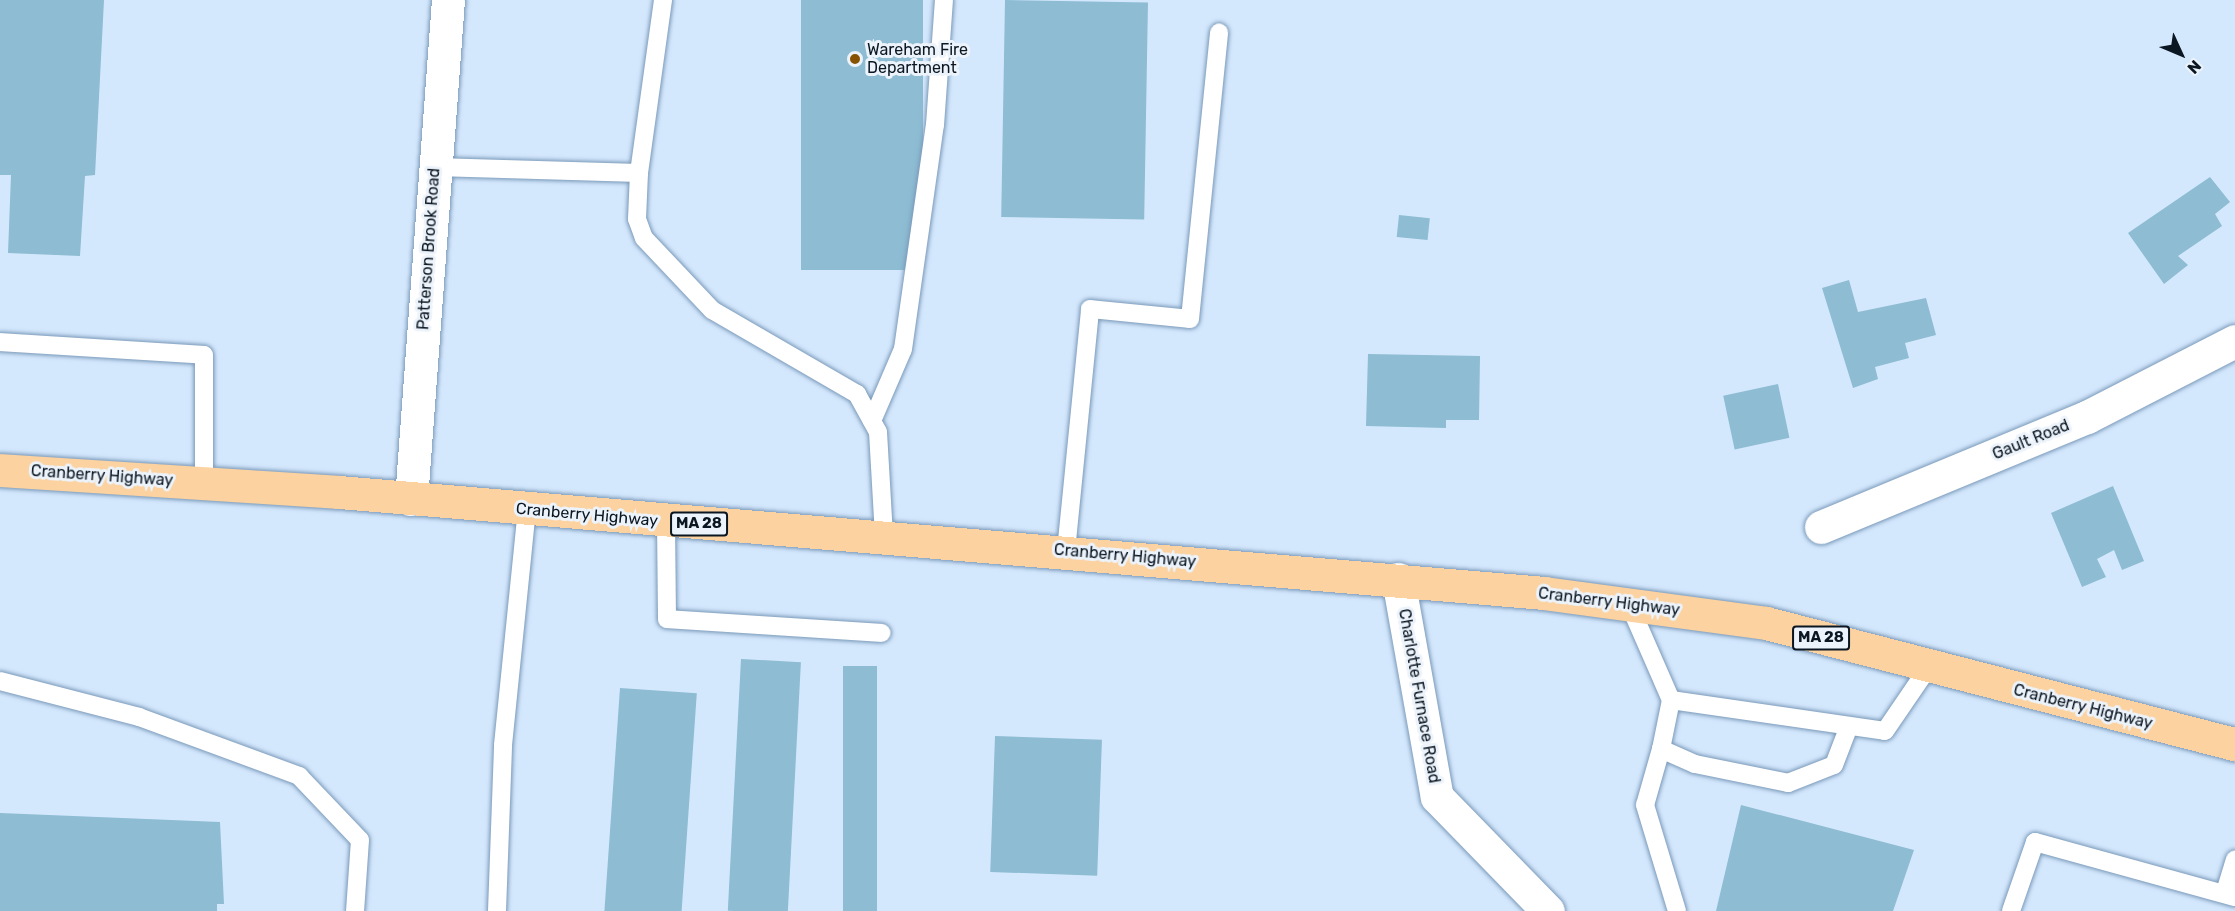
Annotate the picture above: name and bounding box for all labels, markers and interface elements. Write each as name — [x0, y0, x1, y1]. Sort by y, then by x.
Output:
north arrow — [2151, 24, 2211, 84]
place label: Wareham Fire Department — [867, 40, 968, 78]
marker: Wareham Fire Department — [848, 52, 862, 66]
text: N — [2183, 56, 2205, 78]
street label: Patterson Brook Road — [414, 167, 444, 331]
street label: Gault Road — [1990, 416, 2072, 464]
street label: Cranberry Highway — [30, 461, 174, 491]
street label: Cranberry Highway — [515, 499, 659, 531]
road number: MA 28 — [669, 512, 729, 536]
street label: Cranberry Highway — [1053, 540, 1197, 572]
street label: Cranberry Highway — [1537, 584, 1681, 620]
street label: Charlotte Furnace Road — [1394, 607, 1444, 785]
road number: MA 28 — [1791, 626, 1851, 650]
street label: Cranberry Highway — [2011, 680, 2155, 734]

